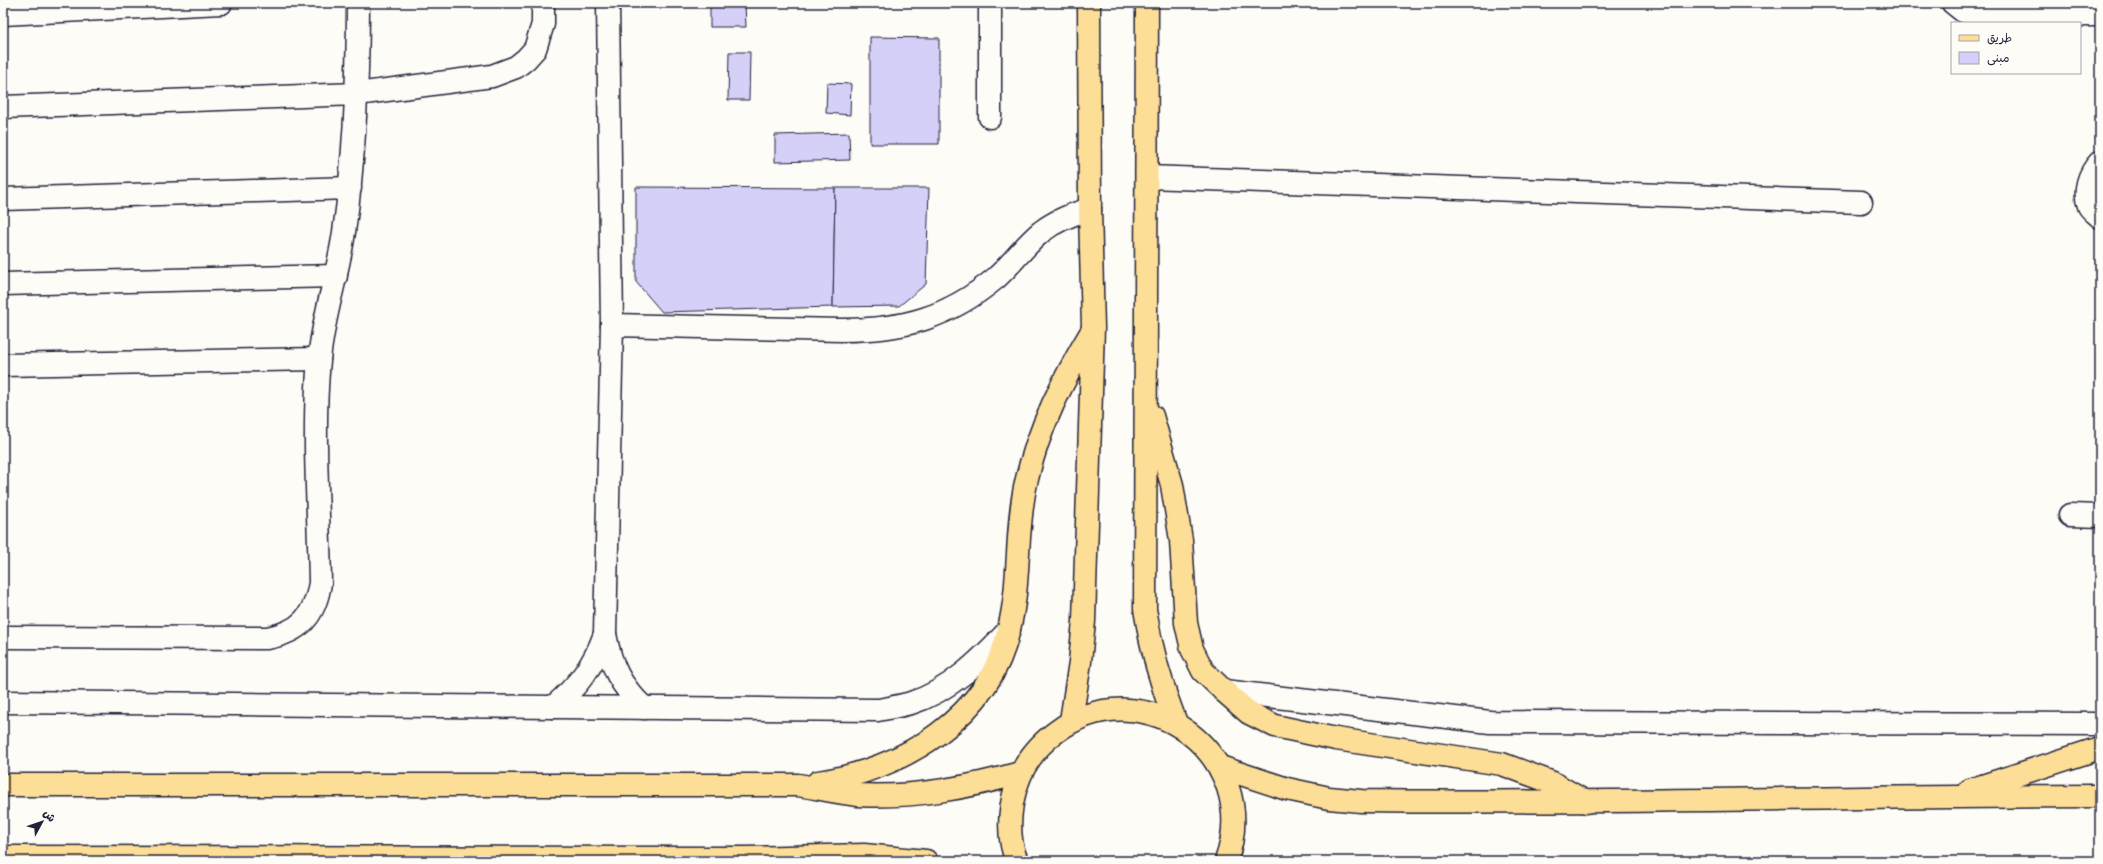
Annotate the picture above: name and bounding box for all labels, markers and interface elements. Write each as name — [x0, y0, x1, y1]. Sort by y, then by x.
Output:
legend — [1951, 22, 2081, 74]
text: طريق — [1987, 31, 2012, 45]
text: مبنى — [1987, 51, 2010, 66]
north arrow — [22, 802, 62, 842]
text: ش — [40, 807, 58, 825]

